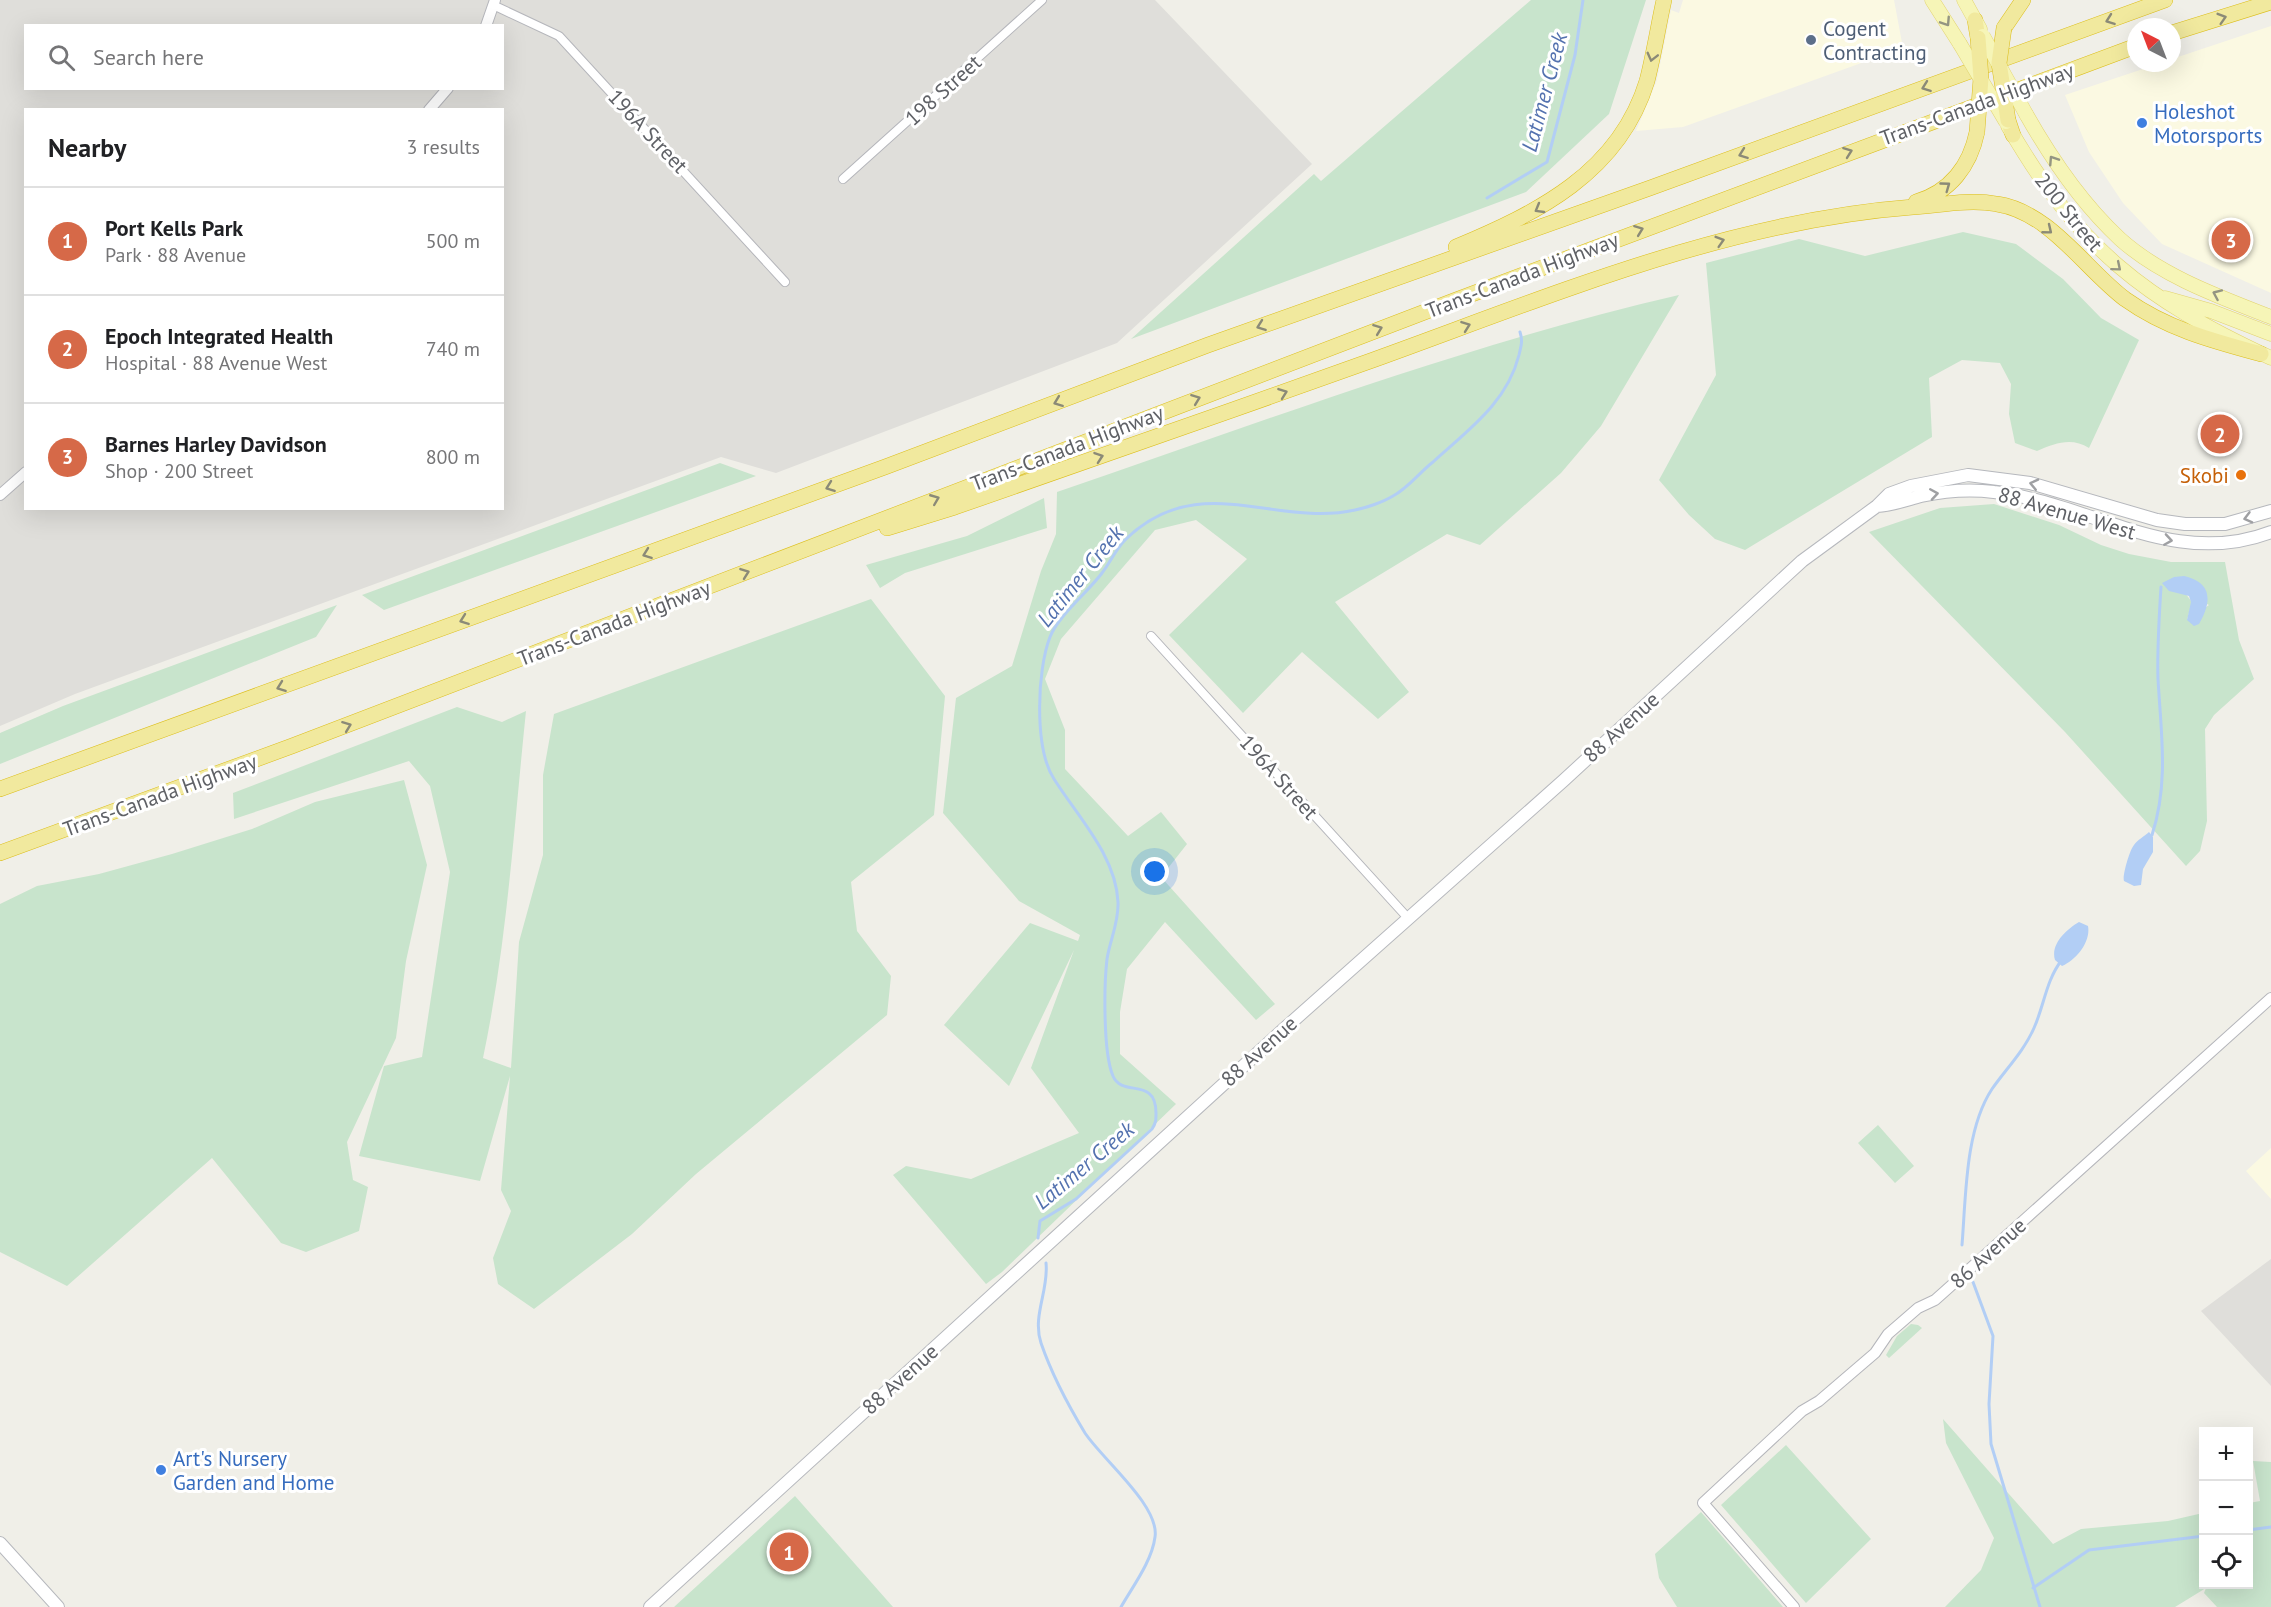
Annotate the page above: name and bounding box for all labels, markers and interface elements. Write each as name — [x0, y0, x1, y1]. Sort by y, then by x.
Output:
one-way arrow — [2216, 12, 2226, 25]
one-way arrow — [2105, 13, 2116, 25]
place label: Cogent Contracting — [1823, 15, 1927, 66]
one-way arrow — [1939, 16, 1950, 27]
north arrow — [2127, 18, 2181, 72]
search box — [24, 24, 504, 90]
water label: Latimer Creek — [1515, 28, 1574, 155]
marker: Cogent Contracting — [1804, 33, 1818, 47]
icon: search — [45, 41, 78, 74]
text: Search here — [93, 43, 204, 71]
street label: 198 Street — [899, 49, 987, 131]
one-way arrow — [1647, 52, 1660, 62]
street label: Trans-Canada Highway — [1876, 56, 2078, 152]
one-way arrow — [1922, 79, 1932, 92]
street label: 196A Street — [602, 83, 694, 179]
place label: Holeshot Motorsports — [2154, 98, 2262, 149]
marker: Holeshot Motorsports — [2135, 116, 2149, 130]
text: Nearby — [48, 131, 126, 164]
text: 3 results — [407, 134, 480, 160]
one-way arrow — [1738, 147, 1749, 159]
one-way arrow — [1842, 147, 1853, 159]
one-way arrow — [2049, 156, 2061, 166]
street label: 200 Street — [2029, 167, 2109, 257]
one-way arrow — [1939, 182, 1950, 193]
one-way arrow — [1535, 201, 1545, 213]
text: Port Kells Park — [105, 214, 243, 242]
pin: 3 — [2212, 218, 2250, 262]
one-way arrow — [2041, 222, 2052, 233]
one-way arrow — [1633, 225, 1644, 238]
street label: Trans-Canada Highway — [1422, 226, 1622, 324]
text: 1 — [62, 228, 73, 254]
text: 500 m — [426, 228, 480, 254]
one-way arrow — [1714, 236, 1725, 248]
text: Park · 88 Avenue — [105, 242, 246, 268]
one-way arrow — [2111, 260, 2122, 271]
one-way arrow — [2213, 290, 2224, 302]
one-way arrow — [1256, 319, 1267, 332]
one-way arrow — [1460, 321, 1471, 334]
text: Epoch Integrated Health — [105, 322, 333, 350]
one-way arrow — [1372, 324, 1383, 337]
text: 2 — [62, 336, 73, 362]
text: 740 m — [426, 336, 480, 362]
text: Hospital · 88 Avenue West — [105, 350, 327, 376]
one-way arrow — [1277, 387, 1288, 400]
one-way arrow — [1054, 394, 1064, 407]
one-way arrow — [1190, 394, 1201, 406]
street label: Trans-Canada Highway — [967, 399, 1167, 497]
pin: 2 — [2200, 412, 2240, 456]
text: Barnes Harley Davidson — [105, 430, 327, 458]
text: 3 — [62, 444, 73, 470]
text: 800 m — [426, 444, 480, 470]
one-way arrow — [1093, 451, 1103, 464]
text: Shop · 200 Street — [105, 458, 253, 484]
place label: Skobi — [2180, 462, 2229, 489]
marker: Skobi — [2234, 468, 2248, 482]
one-way arrow — [2029, 478, 2039, 491]
one-way arrow — [826, 479, 836, 492]
street label: 88 Avenue West — [1995, 480, 2139, 546]
one-way arrow — [1929, 489, 1938, 501]
one-way arrow — [929, 494, 940, 506]
one-way arrow — [2243, 511, 2253, 524]
water label: Latimer Creek — [1031, 519, 1130, 632]
one-way arrow — [2163, 533, 2172, 545]
one-way arrow — [642, 546, 653, 559]
one-way arrow — [739, 568, 750, 581]
street label: Trans-Canada Highway — [514, 574, 714, 672]
one-way arrow — [459, 613, 470, 626]
one-way arrow — [276, 680, 287, 693]
street label: 88 Avenue — [1577, 686, 1665, 768]
one-way arrow — [341, 720, 352, 733]
street label: 196A Street — [1234, 729, 1324, 825]
street label: Trans-Canada Highway — [59, 747, 261, 843]
your location — [1140, 857, 1169, 886]
street label: 88 Avenue — [1215, 1010, 1303, 1092]
water label: Latimer Creek — [1028, 1114, 1141, 1215]
street label: 86 Avenue — [1944, 1212, 2032, 1294]
street label: 88 Avenue — [856, 1338, 944, 1420]
map controls — [2199, 1427, 2253, 1589]
button: + — [2199, 1427, 2253, 1481]
place label: Art's Nursery Garden and Home — [173, 1445, 334, 1496]
marker: Art's Nursery Garden and Home — [154, 1463, 168, 1477]
button: − — [2199, 1481, 2253, 1535]
pin: 1 — [770, 1530, 808, 1574]
button: locate — [2199, 1535, 2253, 1589]

